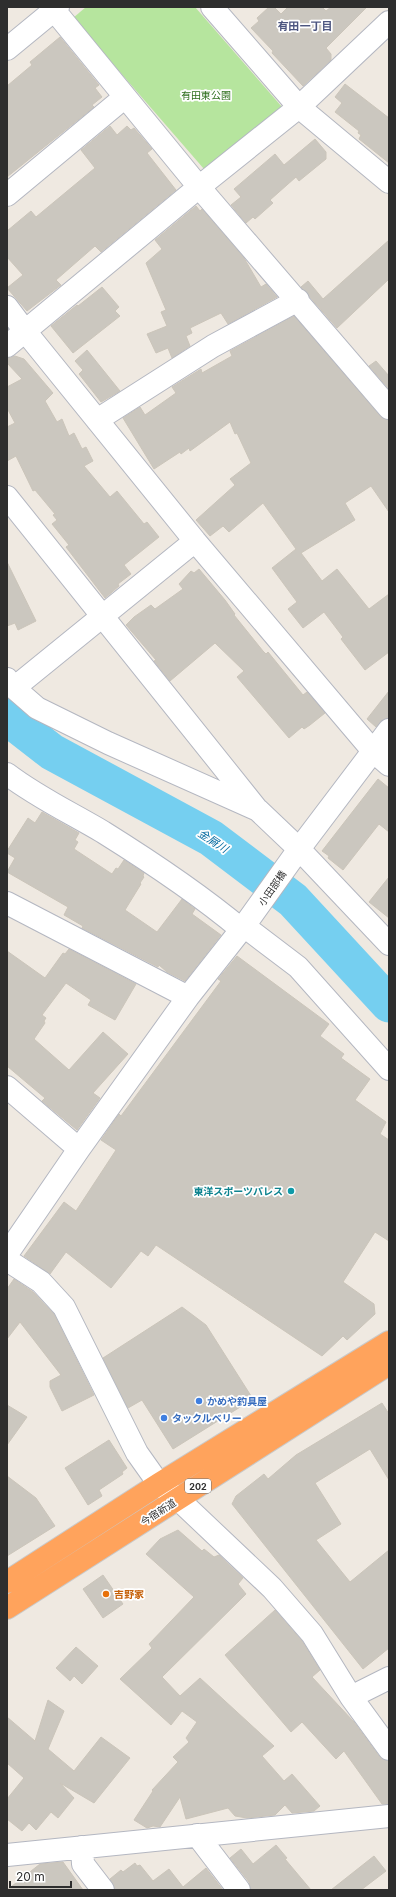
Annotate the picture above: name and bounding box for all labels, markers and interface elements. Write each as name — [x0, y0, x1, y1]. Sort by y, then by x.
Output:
district label: 有田一丁目 — [278, 19, 333, 33]
park label: 有田東公園 — [181, 89, 231, 101]
water label: 金屑川 — [195, 826, 231, 856]
street label: 小田部橋 — [256, 868, 288, 908]
place label: 東洋スポーツパレス — [193, 1185, 283, 1197]
marker: 東洋スポーツパレス — [286, 1186, 296, 1196]
place label: かめや釣具屋 — [207, 1395, 267, 1407]
marker: かめや釣具屋 — [194, 1396, 204, 1406]
place label: タックルベリー — [172, 1412, 242, 1424]
marker: タックルベリー — [159, 1413, 169, 1423]
road number: 202 — [185, 1479, 211, 1493]
street label: 今宿新道 — [138, 1496, 178, 1528]
place label: 吉野家 — [114, 1588, 144, 1600]
marker: 吉野家 — [101, 1589, 111, 1599]
scale bar — [10, 1863, 71, 1889]
text: 20 m — [16, 1869, 45, 1884]

